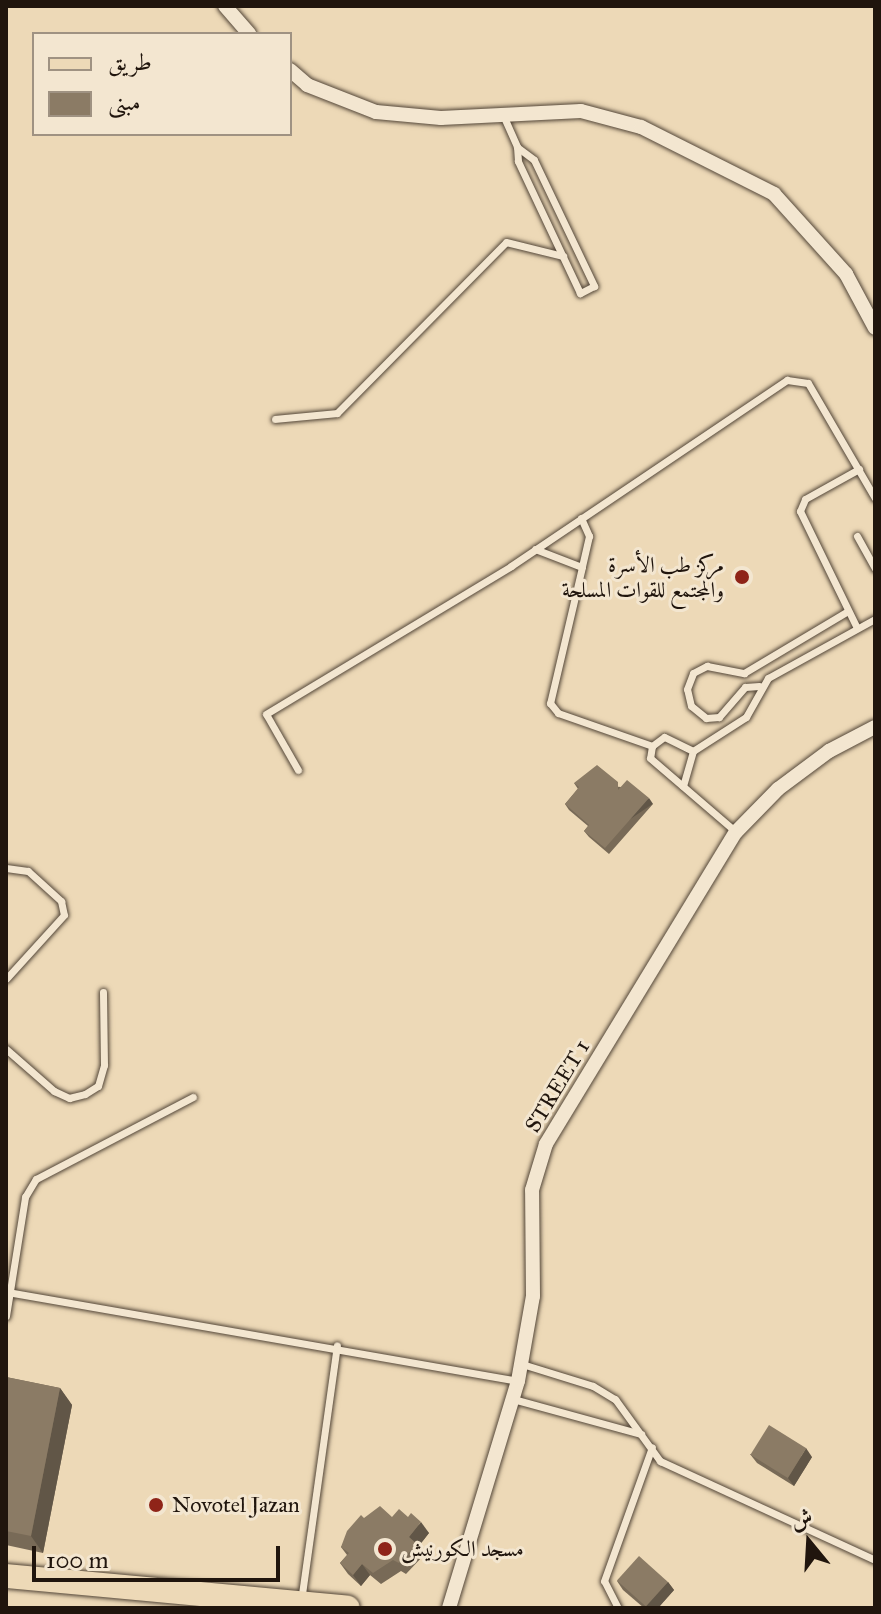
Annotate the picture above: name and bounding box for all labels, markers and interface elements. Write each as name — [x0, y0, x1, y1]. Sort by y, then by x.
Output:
legend — [32, 32, 292, 136]
text: طريق — [108, 47, 152, 77]
text: مبنى — [108, 87, 141, 117]
place label: مركز طب الأسرة والمجتمع للقوات المسلحة — [562, 551, 724, 602]
marker: مركز طب الأسرة والمجتمع للقوات المسلحة — [731, 566, 753, 588]
street label: STREET 1 — [519, 1035, 595, 1137]
place label: Novotel Jazan — [172, 1492, 300, 1518]
marker: Novotel Jazan — [147, 1496, 165, 1514]
north arrow — [769, 1502, 849, 1582]
text: ش — [787, 1502, 816, 1535]
scale bar — [36, 1530, 284, 1580]
place label: مسجد الكورنيش — [401, 1536, 524, 1562]
marker: مسجد الكورنيش — [376, 1540, 394, 1558]
text: 100 m — [46, 1545, 109, 1575]

